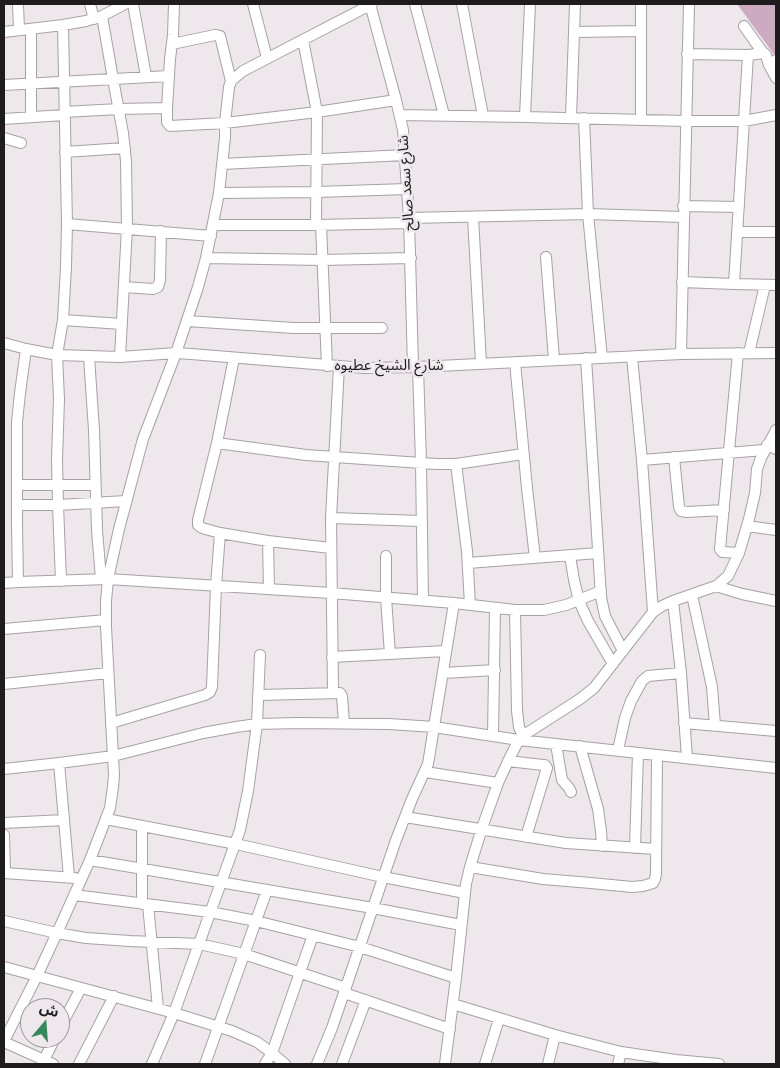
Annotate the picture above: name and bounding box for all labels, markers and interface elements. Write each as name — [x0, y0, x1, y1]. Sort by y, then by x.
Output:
street label: شارع سعد صالح — [394, 135, 418, 231]
street label: شارع الشيخ عطيوه — [334, 356, 444, 374]
text: ش — [37, 997, 62, 1021]
north arrow — [20, 998, 70, 1048]

